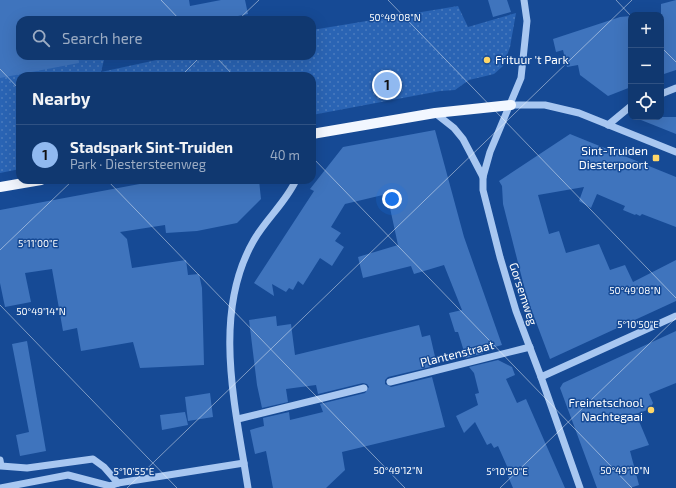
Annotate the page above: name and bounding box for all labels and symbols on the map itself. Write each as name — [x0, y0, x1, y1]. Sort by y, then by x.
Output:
text: 50°49'08"N — [369, 11, 421, 23]
place label: Frituur 't Park — [495, 52, 569, 66]
marker: Frituur 't Park — [482, 55, 492, 65]
pin: 1 — [374, 70, 400, 100]
place label: Sint-Truiden Diesterpoort — [579, 143, 648, 171]
marker: Sint-Truiden Diesterpoort — [651, 153, 661, 163]
your location — [382, 189, 402, 209]
text: 5°11'00"E — [18, 237, 59, 249]
street label: Gorsemweg — [507, 261, 541, 327]
text: 50°49'08"N — [609, 284, 661, 296]
text: 50°49'14"N — [16, 305, 66, 317]
text: 5°10'50"E — [617, 318, 659, 330]
street label: Plantenstraat — [418, 337, 495, 369]
place label: Freinetschool Nachtegaai — [569, 395, 643, 423]
marker: Freinetschool Nachtegaai — [646, 405, 656, 415]
text: 50°49'12"N — [373, 464, 423, 476]
text: 50°49'10"N — [600, 464, 650, 476]
text: 5°10'55"E — [114, 465, 155, 477]
text: 5°10'50"E — [486, 465, 528, 477]

